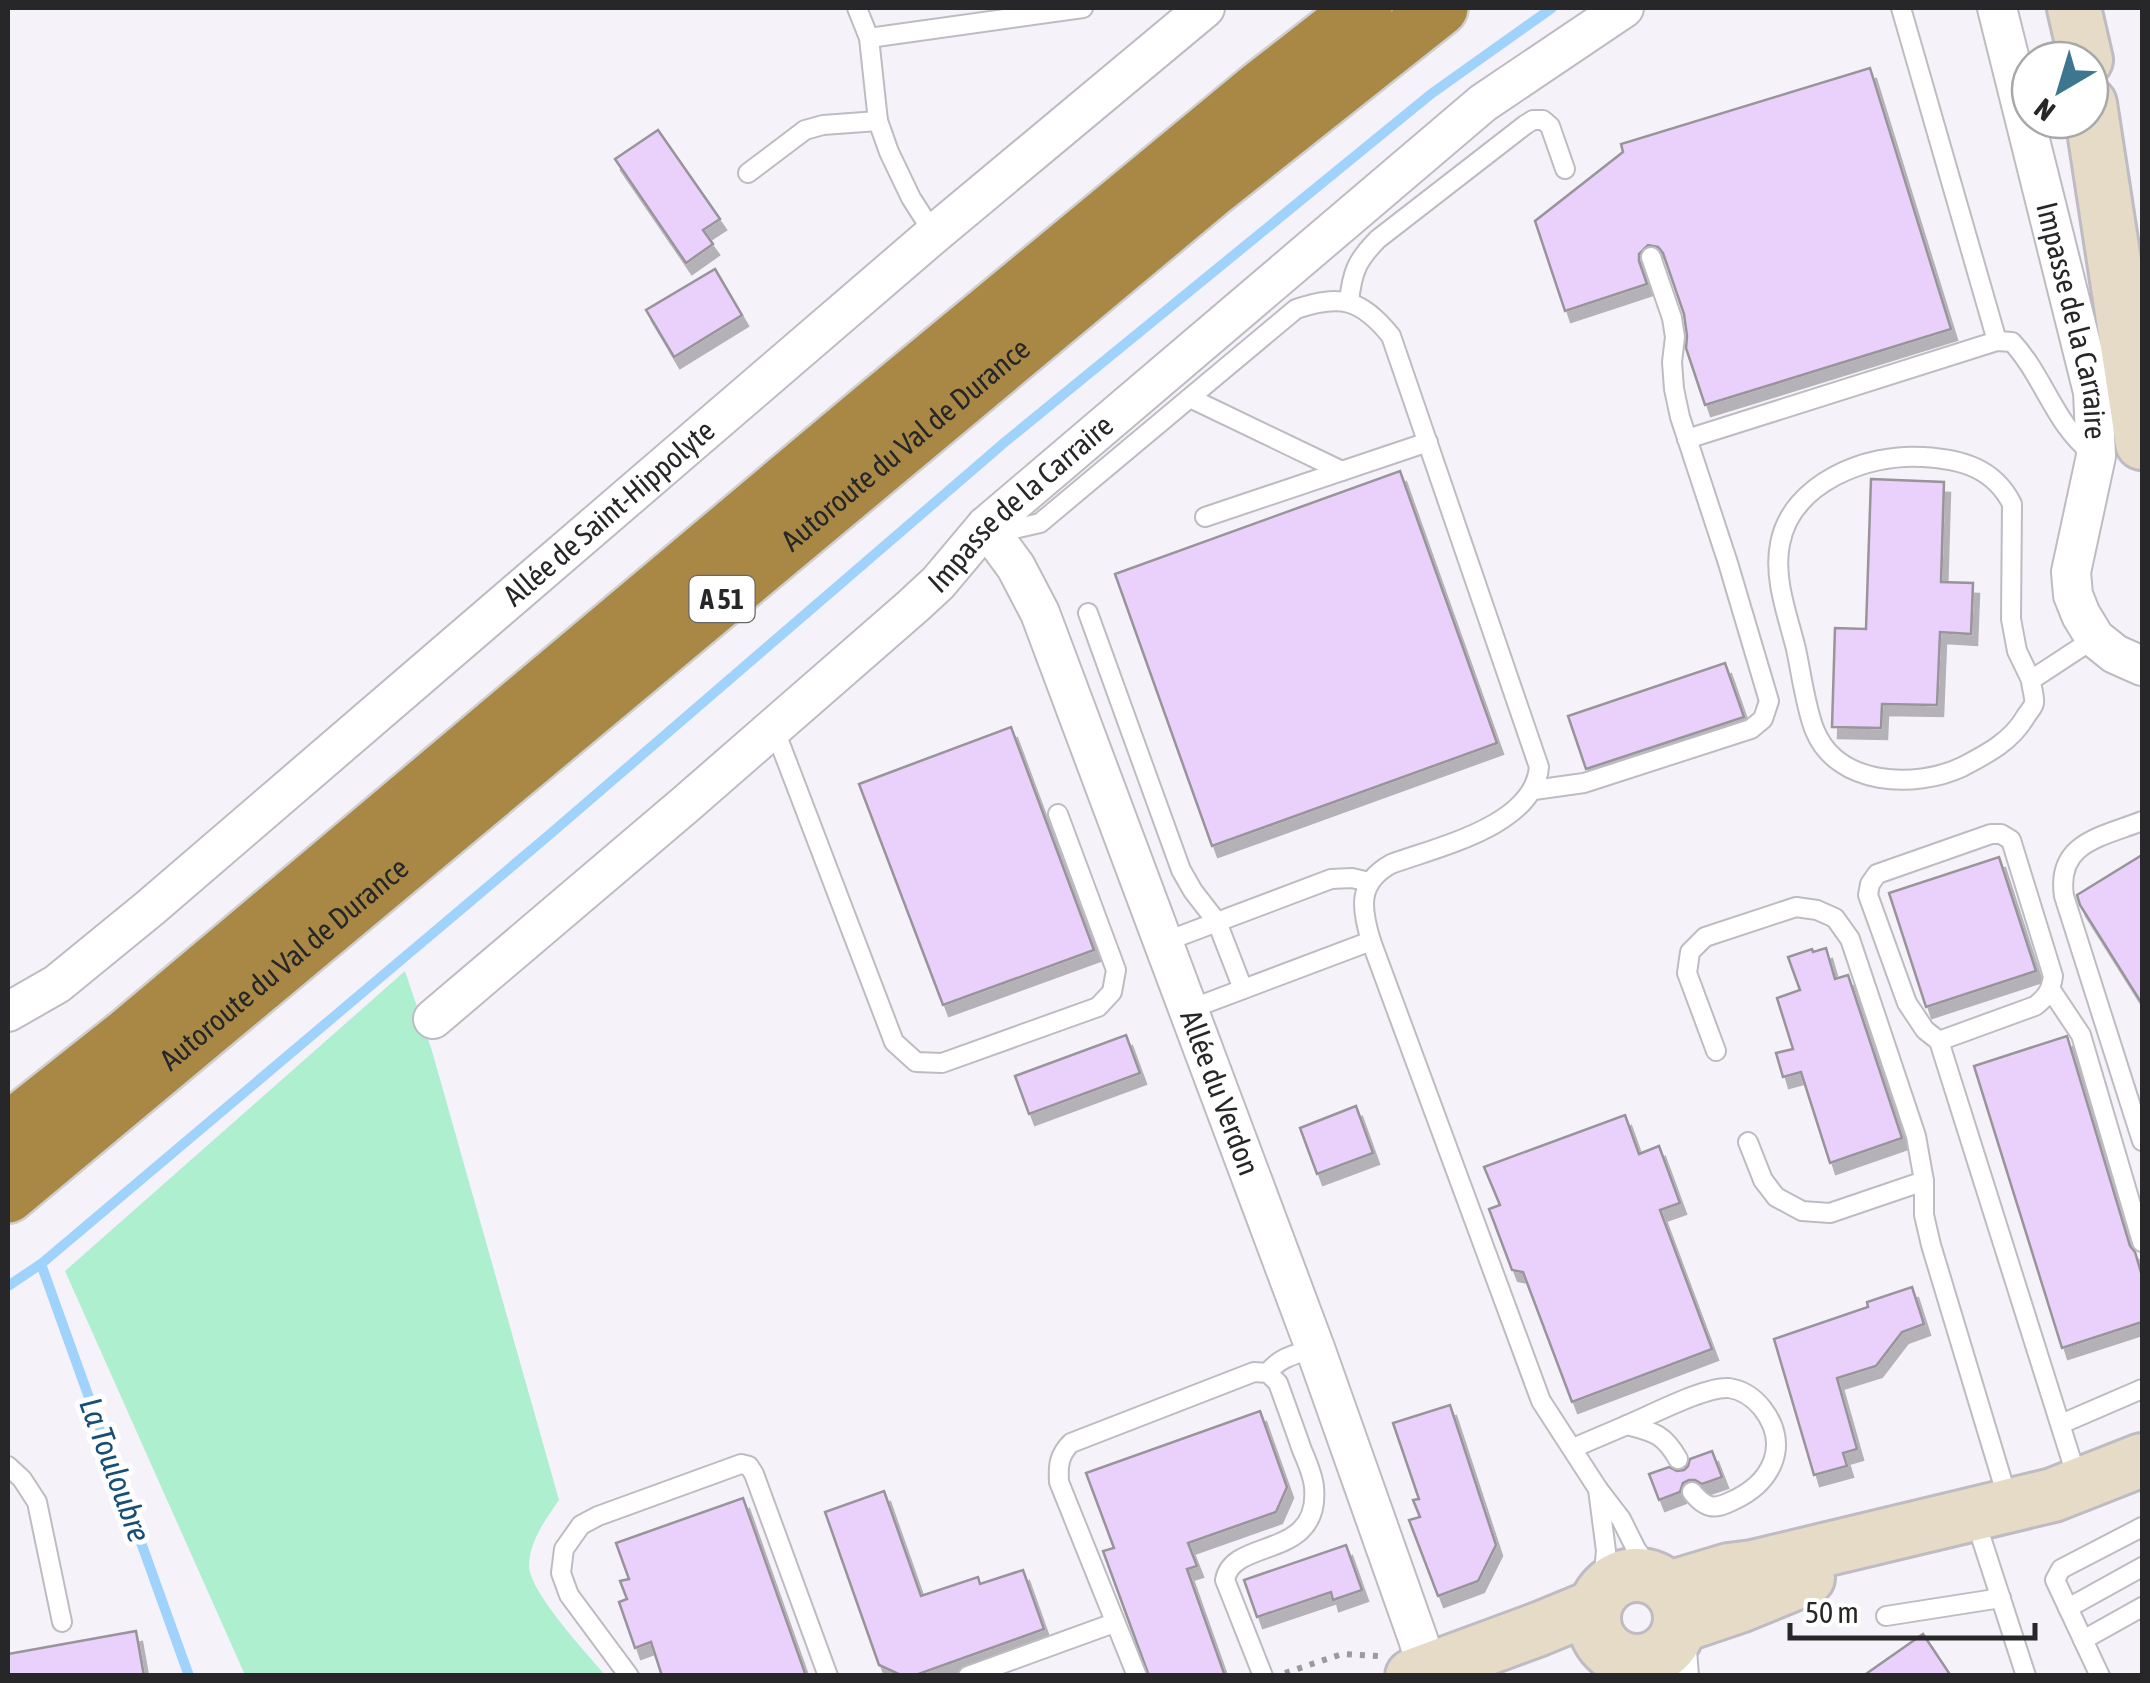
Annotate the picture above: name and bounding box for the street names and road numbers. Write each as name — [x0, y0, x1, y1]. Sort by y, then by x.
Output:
street label: Impasse de la Carraire — [2030, 198, 2113, 440]
street label: Autoroute du Val de Durance — [774, 331, 1036, 557]
street label: Impasse de la Carraire — [921, 408, 1119, 599]
street label: Allée de Saint-Hippolyte — [496, 413, 721, 612]
road number: A 51 — [690, 576, 754, 622]
street label: Autoroute du Val de Durance — [153, 850, 415, 1077]
street label: Allée du Verdon — [1174, 1005, 1267, 1180]

